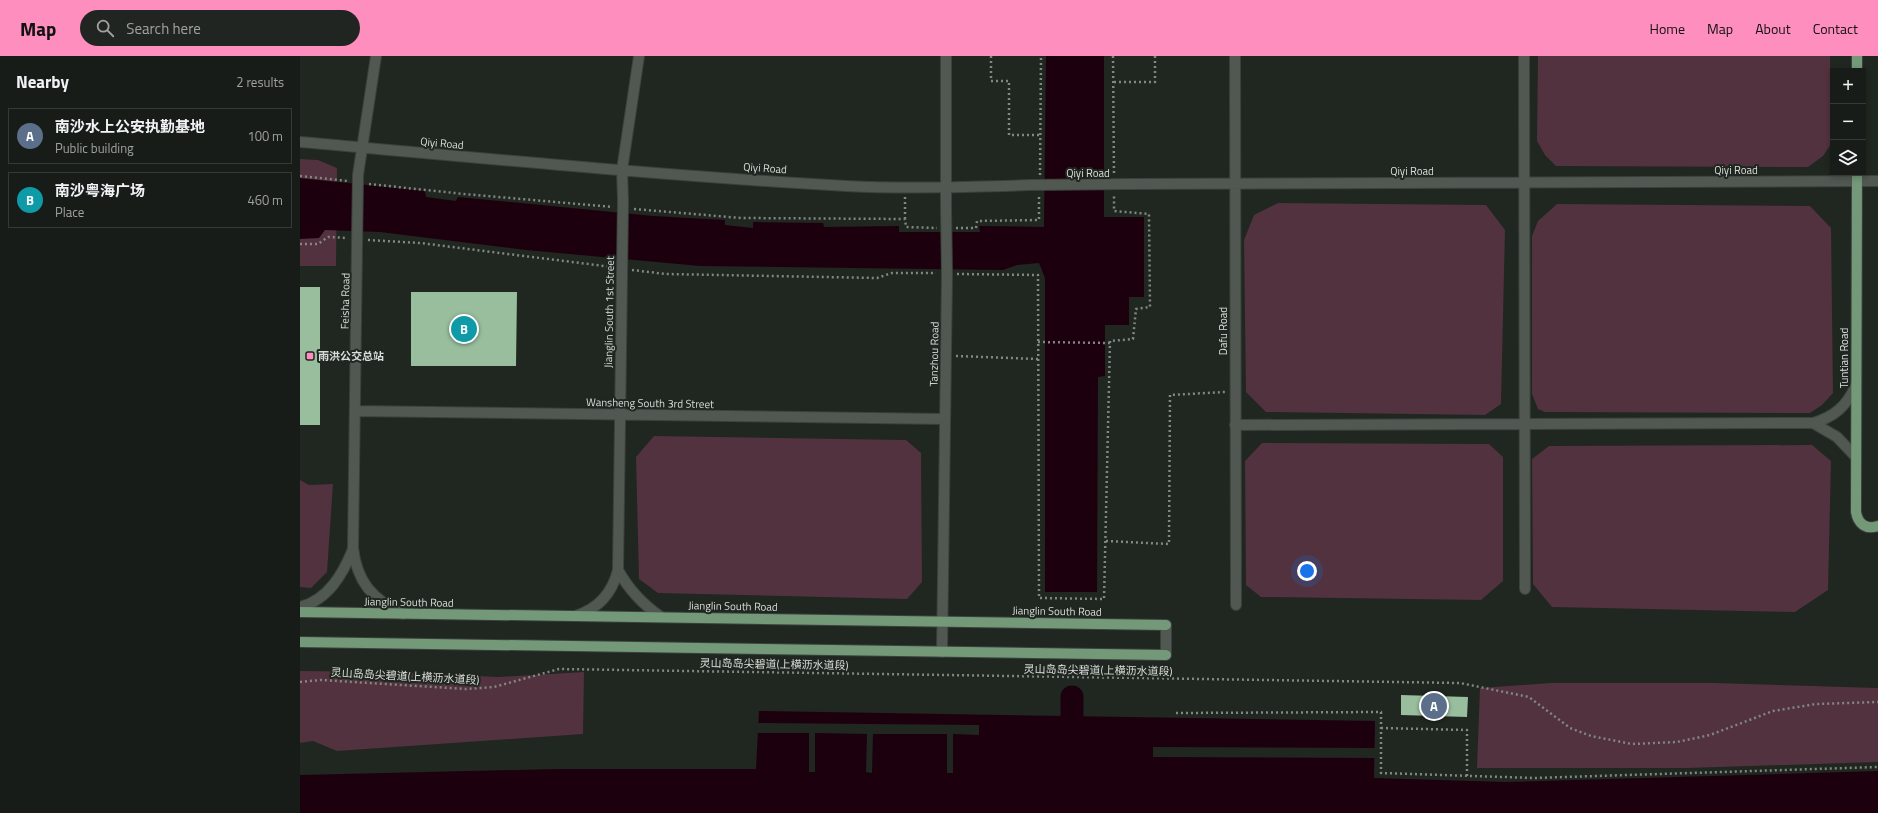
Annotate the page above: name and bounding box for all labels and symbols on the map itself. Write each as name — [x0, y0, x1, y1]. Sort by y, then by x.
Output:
street label: Qiyi Road — [420, 133, 465, 153]
street label: Qiyi Road — [743, 158, 787, 178]
street label: Qiyi Road — [1714, 162, 1758, 178]
street label: Qiyi Road — [1390, 163, 1434, 179]
street label: Qiyi Road — [1066, 165, 1110, 181]
street label: Jianglin South 1st Street — [600, 256, 618, 368]
street label: Feisha Road — [337, 273, 353, 329]
street label: Dafu Road — [1215, 307, 1231, 355]
pin: B — [451, 314, 477, 344]
street label: Tanzhou Road — [925, 321, 943, 387]
street label: Tuntian Road — [1836, 328, 1852, 388]
place label: 雨洪公交总站 — [318, 348, 384, 364]
marker: 雨洪公交总站 — [305, 351, 315, 361]
street label: Wansheng South 3rd Street — [586, 394, 714, 412]
your location — [1297, 561, 1317, 581]
street label: Jianglin South Road — [364, 593, 454, 611]
street label: Jianglin South Road — [688, 597, 778, 615]
street label: Jianglin South Road — [1012, 602, 1102, 620]
street label: 灵山岛岛尖碧道(上横沥水道段) — [699, 655, 849, 673]
street label: 灵山岛岛尖碧道(上横沥水道段) — [1023, 661, 1173, 679]
street label: 灵山岛岛尖碧道(上横沥水道段) — [330, 664, 480, 688]
pin: A — [1421, 691, 1447, 721]

